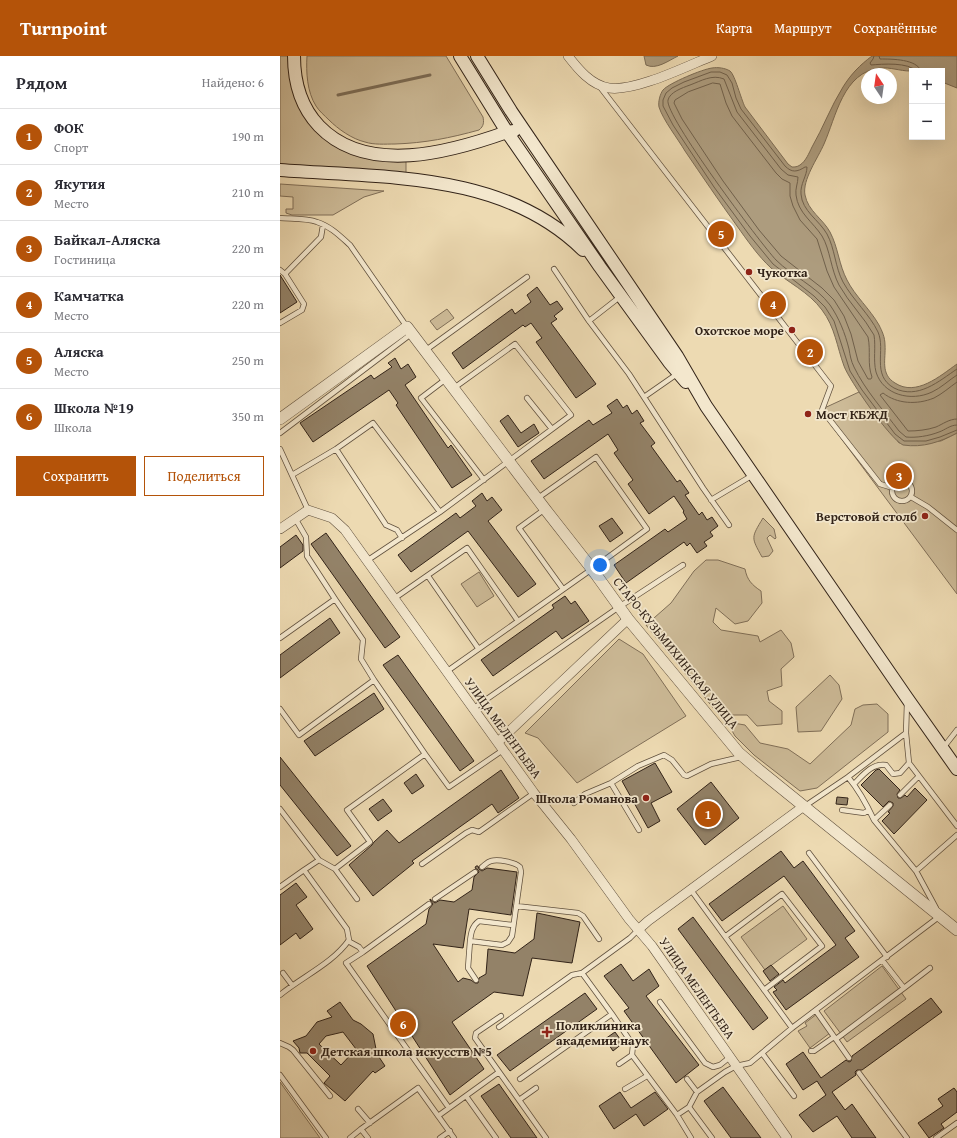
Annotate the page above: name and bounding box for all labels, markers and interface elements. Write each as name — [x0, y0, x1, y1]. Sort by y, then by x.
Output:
text: Turnpoint — [20, 14, 107, 42]
text: Карта — [716, 18, 752, 38]
text: Маршрут — [774, 18, 832, 38]
text: Сохранённые — [854, 18, 937, 38]
north arrow — [861, 68, 897, 104]
map controls — [909, 68, 945, 140]
button: + — [909, 68, 945, 104]
text: Рядом — [16, 70, 67, 95]
text: Найдено: 6 — [202, 73, 264, 92]
button: − — [909, 104, 945, 140]
text: ФОК — [54, 117, 84, 138]
text: 1 — [26, 127, 32, 146]
text: 190 m — [232, 127, 264, 146]
text: Спорт — [54, 138, 88, 157]
text: Якутия — [54, 173, 105, 194]
text: 2 — [26, 183, 32, 202]
text: 210 m — [232, 183, 264, 202]
text: Место — [54, 194, 89, 213]
pin: 5 — [708, 219, 734, 249]
text: Байкал-Аляска — [54, 229, 161, 250]
text: 3 — [26, 239, 32, 258]
text: 220 m — [232, 239, 264, 258]
text: Гостиница — [54, 250, 116, 269]
place label: Чукотка — [757, 263, 808, 282]
marker: Чукотка — [744, 267, 754, 277]
text: Камчатка — [54, 285, 124, 306]
pin: 4 — [760, 289, 786, 319]
text: 4 — [26, 295, 32, 314]
text: 220 m — [232, 295, 264, 314]
text: Место — [54, 306, 89, 325]
place label: Охотское море — [695, 321, 784, 340]
marker: Охотское море — [787, 325, 797, 335]
pin: 2 — [797, 337, 823, 367]
text: Аляска — [54, 341, 104, 362]
text: 5 — [26, 351, 32, 370]
text: 250 m — [232, 351, 264, 370]
text: Место — [54, 362, 89, 381]
text: Школа №19 — [54, 397, 134, 418]
place label: Мост КБЖД — [816, 405, 888, 424]
text: 6 — [26, 407, 32, 426]
text: 350 m — [232, 407, 264, 426]
marker: Мост КБЖД — [803, 409, 813, 419]
text: Школа — [54, 418, 92, 437]
button: Сохранить — [16, 456, 136, 496]
button: Поделиться — [144, 456, 264, 496]
pin: 3 — [886, 461, 912, 491]
place label: Верстовой столб — [816, 507, 917, 526]
marker: Верстовой столб — [920, 511, 930, 521]
your location — [590, 555, 610, 575]
street label: СТАРО-КУЗЬМИХИНСКАЯ УЛИЦА — [609, 573, 743, 733]
street label: УЛИЦА МЕЛЕНТЬЕВА — [460, 674, 546, 782]
place label: Школа Романова — [536, 789, 638, 808]
marker: Школа Романова — [641, 793, 651, 803]
pin: 1 — [695, 799, 721, 829]
street label: УЛИЦА МЕЛЕНТЬЕВА — [655, 933, 739, 1043]
pin: 6 — [390, 1009, 416, 1039]
place label: Поликлиника академии наук — [556, 1016, 650, 1050]
marker: Поликлиника академии наук — [541, 1026, 553, 1038]
place label: Детская школа искусств №5 — [320, 1042, 492, 1061]
marker: Детская школа искусств №5 — [308, 1046, 318, 1056]

